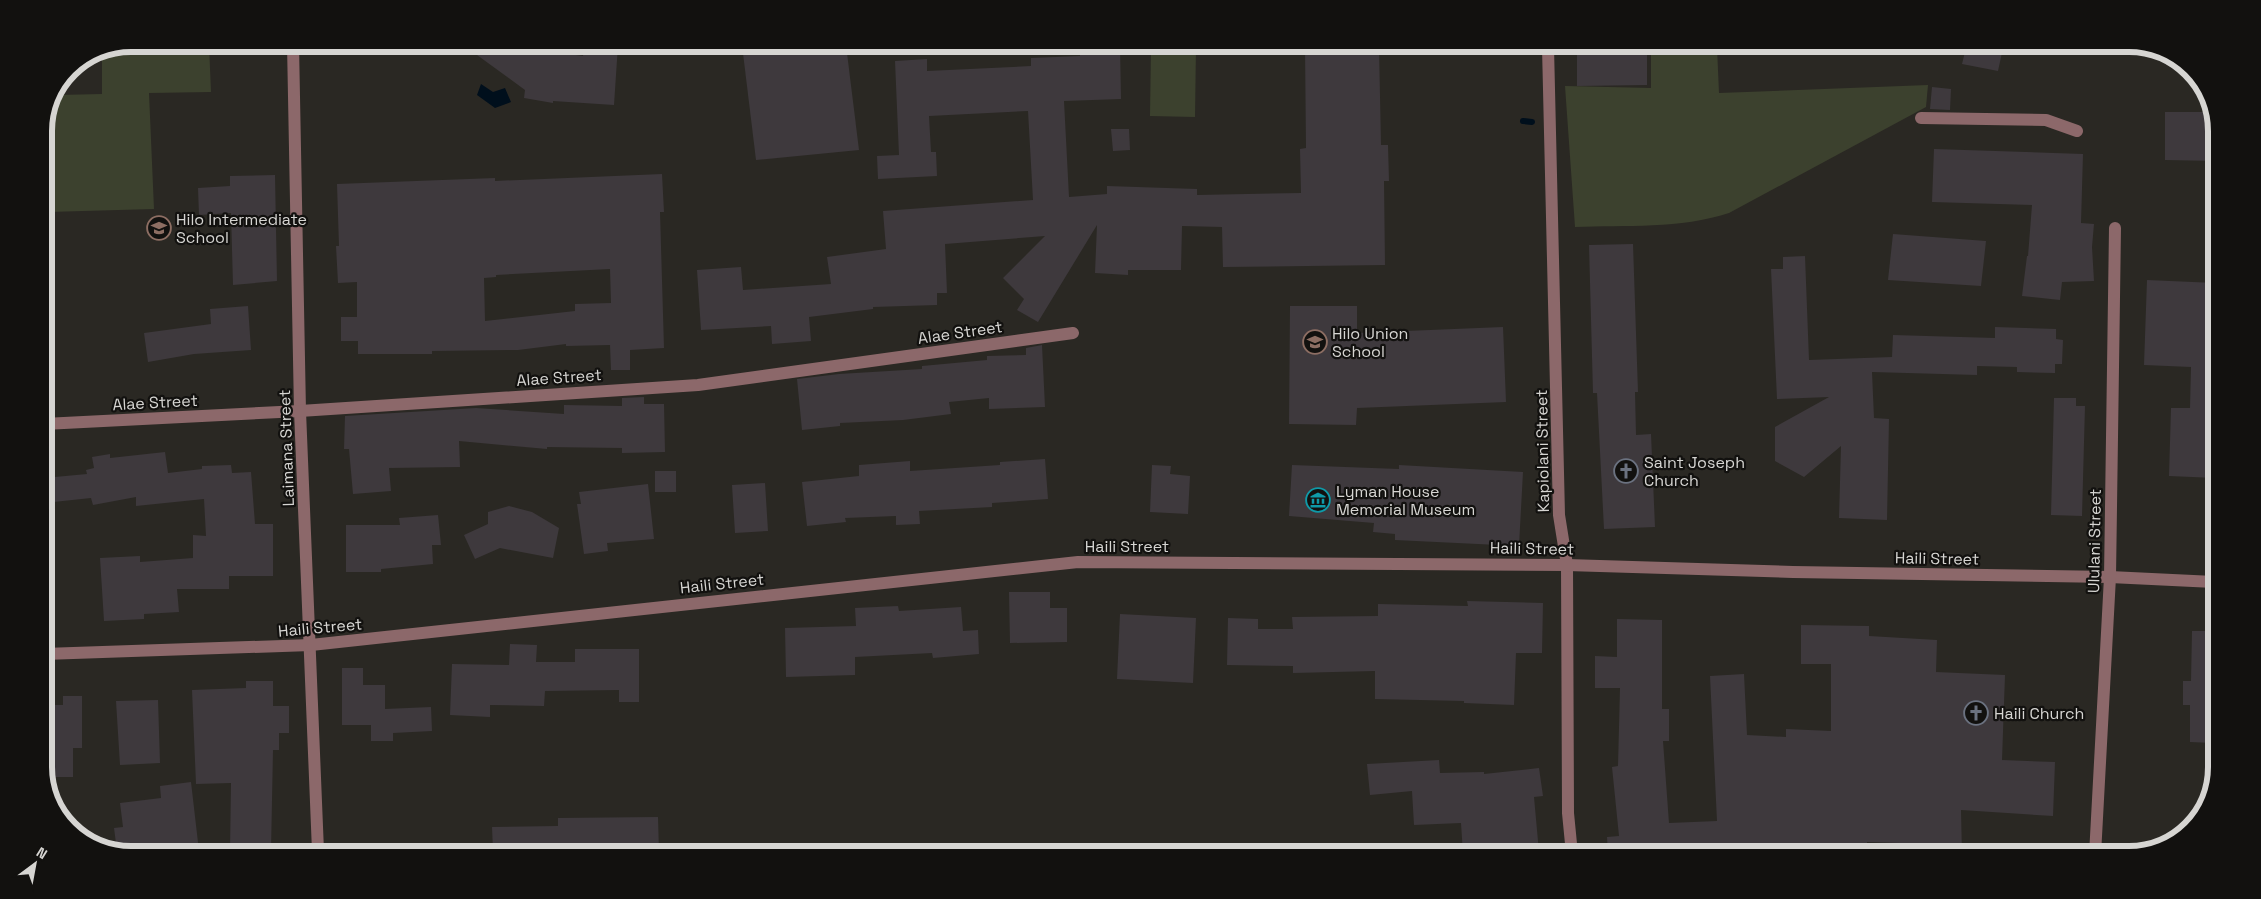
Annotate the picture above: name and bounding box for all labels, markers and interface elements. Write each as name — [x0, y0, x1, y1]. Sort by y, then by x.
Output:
place label: Hilo Intermediate School — [176, 209, 307, 248]
school or university icon: Hilo Intermediate School — [146, 215, 172, 241]
street label: Alae Street — [916, 316, 1004, 349]
place label: Hilo Union School — [1332, 323, 1408, 362]
school or university icon: Hilo Union School — [1302, 329, 1328, 355]
street label: Alae Street — [516, 364, 602, 391]
street label: Laimana Street — [274, 389, 299, 507]
street label: Kapiolani Street — [1531, 389, 1554, 513]
street label: Alae Street — [112, 390, 198, 415]
place label: Saint Joseph Church — [1644, 452, 1745, 491]
church icon: Saint Joseph Church — [1613, 458, 1639, 484]
place label: Lyman House Memorial Museum — [1336, 481, 1475, 520]
museum icon: Lyman House Memorial Museum — [1305, 487, 1331, 513]
street label: Ululani Street — [2083, 489, 2106, 593]
street label: Haili Street — [1085, 536, 1169, 557]
street label: Haili Street — [1490, 537, 1574, 560]
street label: Haili Street — [1895, 547, 1979, 570]
street label: Haili Street — [679, 569, 765, 598]
street label: Haili Street — [277, 613, 363, 642]
church icon: Haili Church — [1963, 700, 1989, 726]
place label: Haili Church — [1994, 703, 2084, 724]
north arrow — [10, 839, 60, 889]
text: N — [33, 843, 51, 863]

